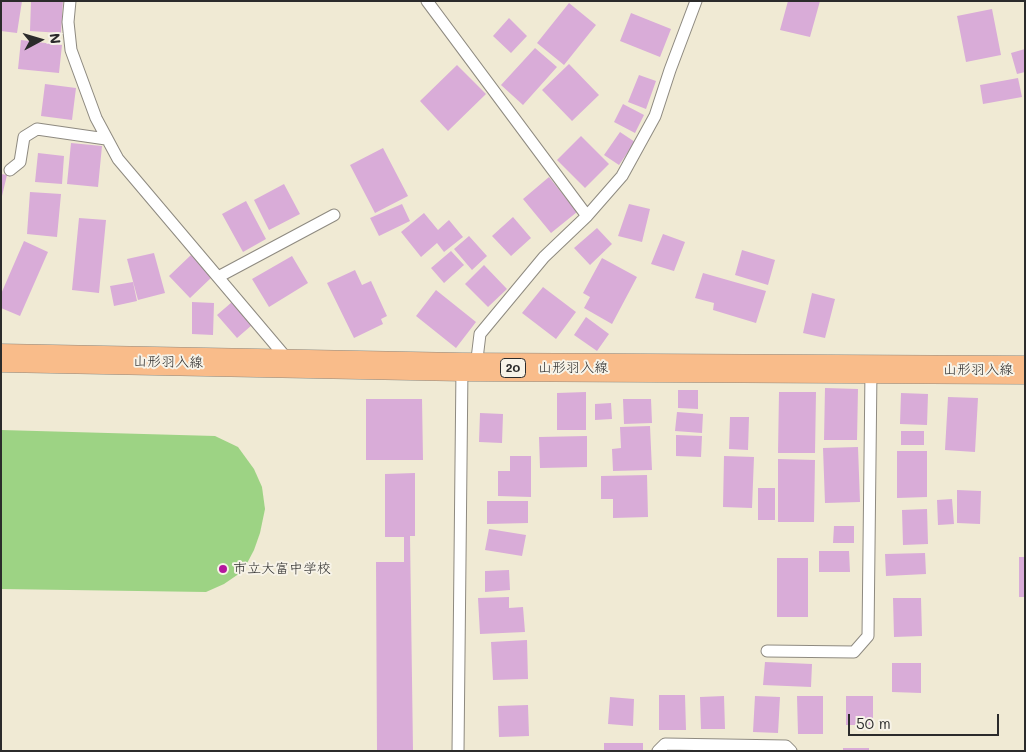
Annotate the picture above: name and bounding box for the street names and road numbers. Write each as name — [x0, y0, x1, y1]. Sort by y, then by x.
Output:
street label: 山形羽入線 — [133, 353, 203, 371]
road number: 20 — [500, 358, 526, 378]
street label: 山形羽入線 — [538, 360, 608, 376]
street label: 山形羽入線 — [943, 362, 1013, 378]

